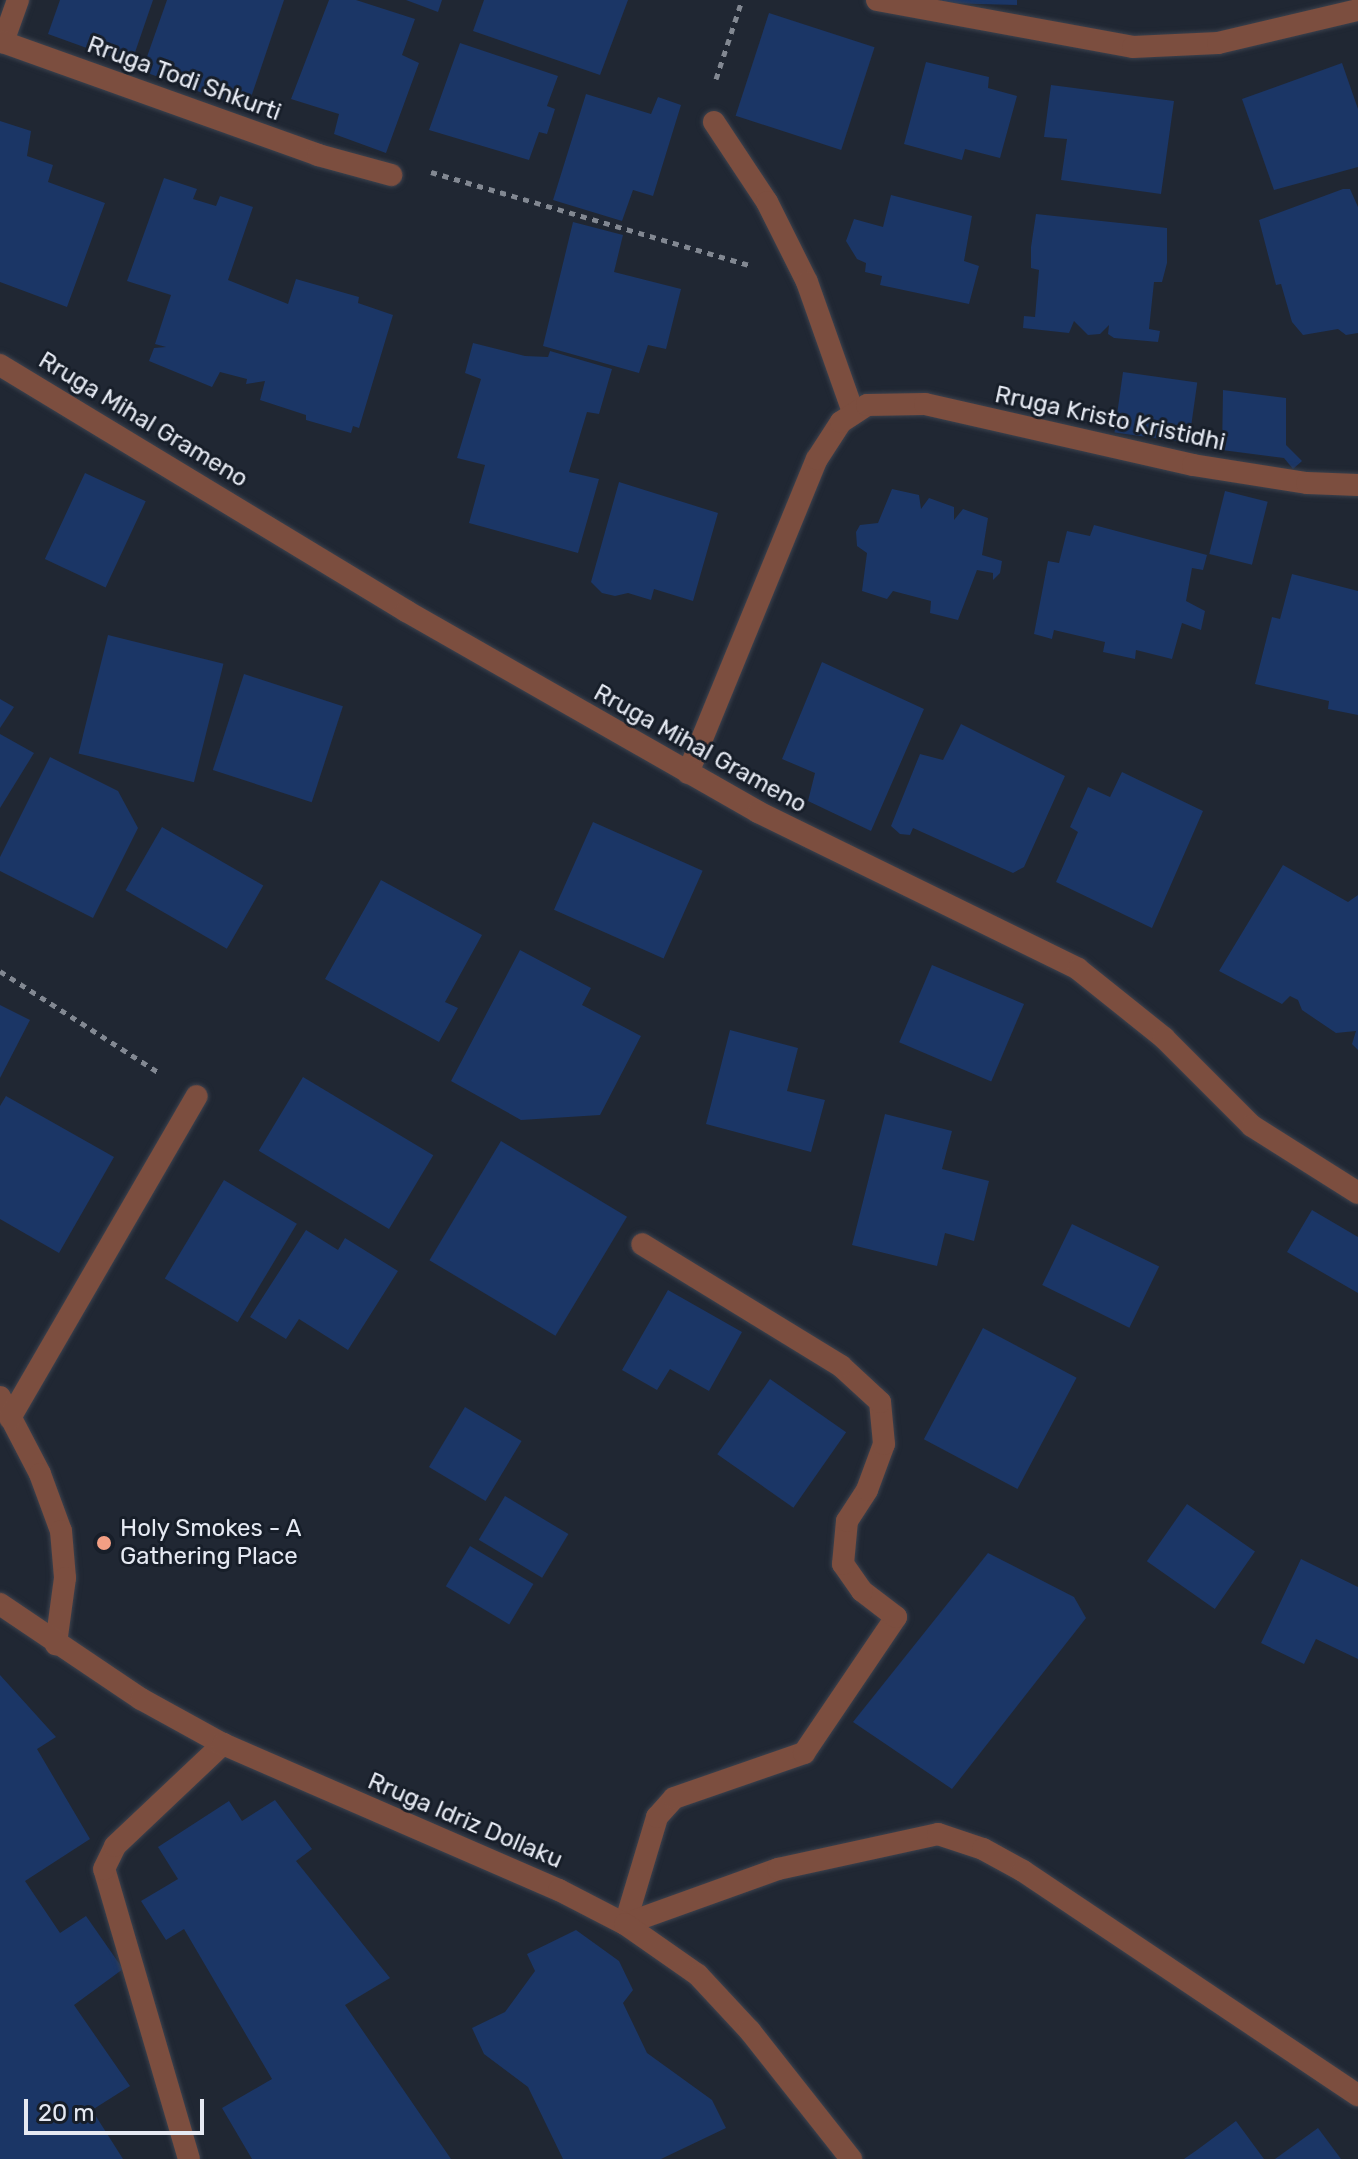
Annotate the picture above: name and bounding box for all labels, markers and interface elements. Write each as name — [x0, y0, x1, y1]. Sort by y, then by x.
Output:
street label: Rruga Todi Shkurti — [83, 30, 285, 128]
street label: Rruga Mihal Grameno — [33, 346, 253, 494]
street label: Rruga Kristo Kristidhi — [992, 381, 1228, 457]
street label: Rruga Mihal Grameno — [589, 679, 811, 819]
place label: Holy Smokes - A Gathering Place — [120, 1515, 303, 1571]
marker: Holy Smokes - A Gathering Place — [95, 1534, 113, 1552]
street label: Rruga Idriz Dollaku — [363, 1767, 567, 1875]
scale bar — [28, 2083, 208, 2133]
text: 20 m — [38, 2099, 95, 2127]

